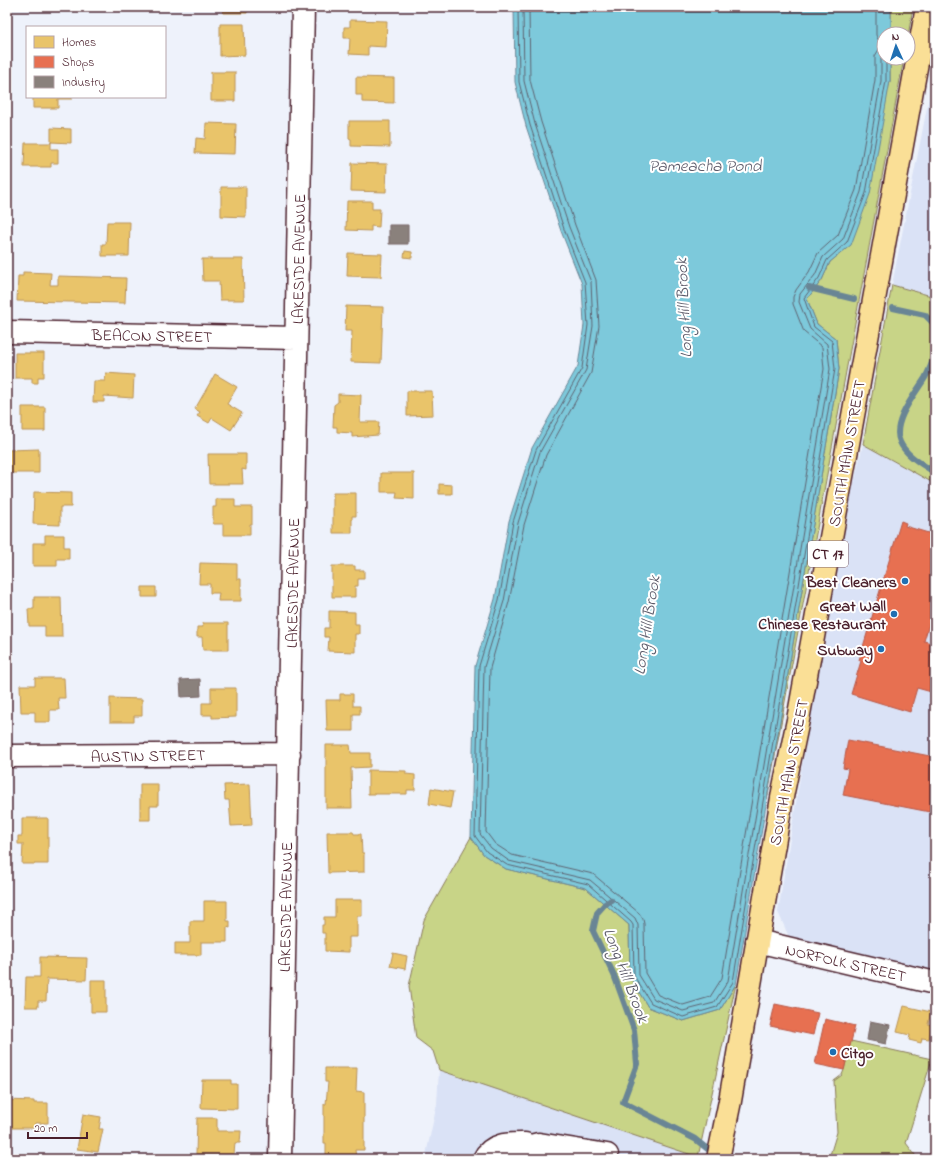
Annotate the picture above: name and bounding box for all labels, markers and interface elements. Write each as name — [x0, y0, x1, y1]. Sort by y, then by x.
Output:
legend — [26, 26, 166, 98]
north arrow — [876, 26, 916, 66]
text: N — [891, 29, 900, 45]
text: Homes — [62, 34, 96, 52]
text: Shops — [62, 54, 94, 72]
text: Industry — [62, 74, 105, 93]
water label: Pameacha Pond — [649, 154, 763, 179]
street label: LAKESIDE AVENUE — [287, 194, 313, 324]
water label: Long Hill Brook — [669, 256, 701, 358]
street label: BEACON STREET — [90, 324, 213, 350]
street label: SOUTH MAIN STREET — [823, 378, 873, 528]
street label: LAKESIDE AVENUE — [281, 518, 307, 648]
road number: CT 17 — [808, 541, 848, 567]
place label: Best Cleaners — [805, 571, 897, 595]
water label: Long Hill Brook — [627, 573, 669, 677]
marker: Best Cleaners — [900, 576, 910, 586]
place label: Great Wall Chinese Restaurant — [758, 595, 887, 637]
marker: Great Wall Chinese Restaurant — [889, 609, 899, 619]
place label: Subway — [817, 639, 873, 664]
marker: Subway — [876, 644, 886, 654]
street label: SOUTH MAIN STREET — [764, 697, 816, 847]
street label: AUSTIN STREET — [90, 744, 206, 770]
street label: LAKESIDE AVENUE — [274, 842, 300, 972]
water label: Long Hill Brook — [595, 925, 656, 1028]
street label: NORFOLK STREET — [783, 938, 908, 990]
place label: Citgo — [841, 1042, 874, 1067]
marker: Citgo — [828, 1047, 838, 1057]
scale bar — [28, 1114, 87, 1140]
text: 20 m — [34, 1120, 57, 1138]

